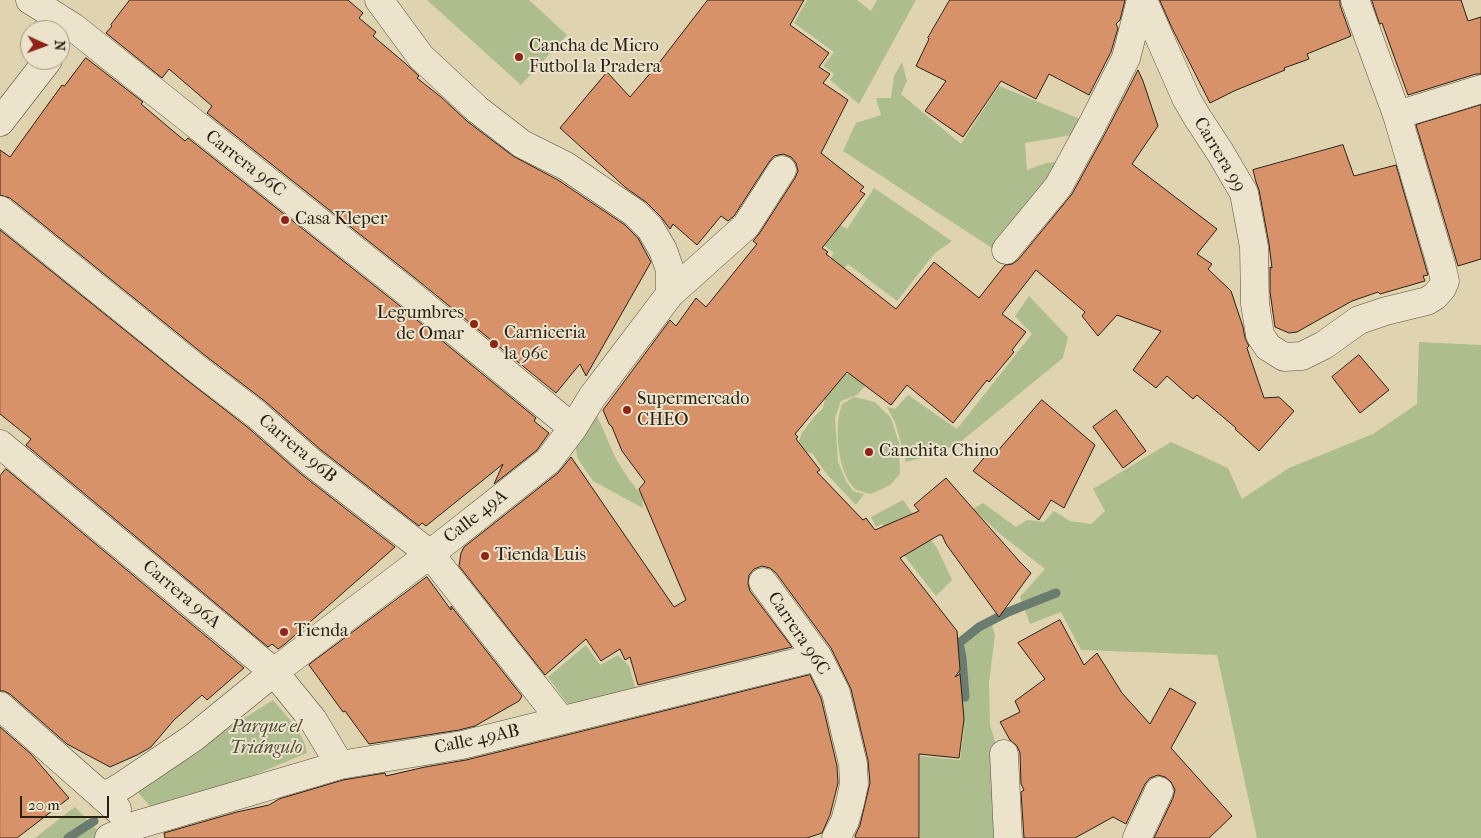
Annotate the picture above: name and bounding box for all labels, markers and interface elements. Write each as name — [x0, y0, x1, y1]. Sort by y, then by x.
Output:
north arrow — [20, 20, 70, 70]
place label: Cancha de Micro Futbol la Pradera — [529, 36, 661, 78]
text: N — [51, 40, 68, 51]
marker: Cancha de Micro Futbol la Pradera — [513, 51, 525, 63]
street label: Carrera 99 — [1188, 114, 1250, 196]
street label: Carrera 96C — [201, 126, 289, 202]
place label: Casa Kleper — [295, 209, 387, 231]
marker: Casa Kleper — [279, 214, 291, 226]
place label: Legumbres de Omar — [377, 303, 464, 346]
marker: Legumbres de Omar — [468, 318, 480, 330]
place label: Carniceria la 96c — [504, 323, 586, 366]
marker: Carniceria la 96c — [488, 338, 500, 350]
place label: Supermercado CHEO — [637, 389, 749, 432]
marker: Supermercado CHEO — [621, 404, 633, 416]
street label: Carrera 96B — [254, 410, 340, 488]
place label: Canchita Chino — [879, 441, 999, 463]
marker: Canchita Chino — [863, 446, 875, 458]
street label: Calle 49A — [440, 485, 512, 549]
place label: Tienda Luis — [495, 545, 586, 567]
marker: Tienda Luis — [479, 550, 491, 562]
street label: Carrera 96A — [138, 556, 224, 634]
street label: Carrera 96C — [762, 588, 834, 680]
place label: Tienda — [294, 621, 348, 643]
marker: Tienda — [278, 626, 290, 638]
park label: Parque el Triángulo — [230, 717, 302, 760]
street label: Calle 49AB — [432, 720, 522, 760]
scale bar — [22, 786, 111, 818]
text: 20 m — [28, 796, 60, 814]

